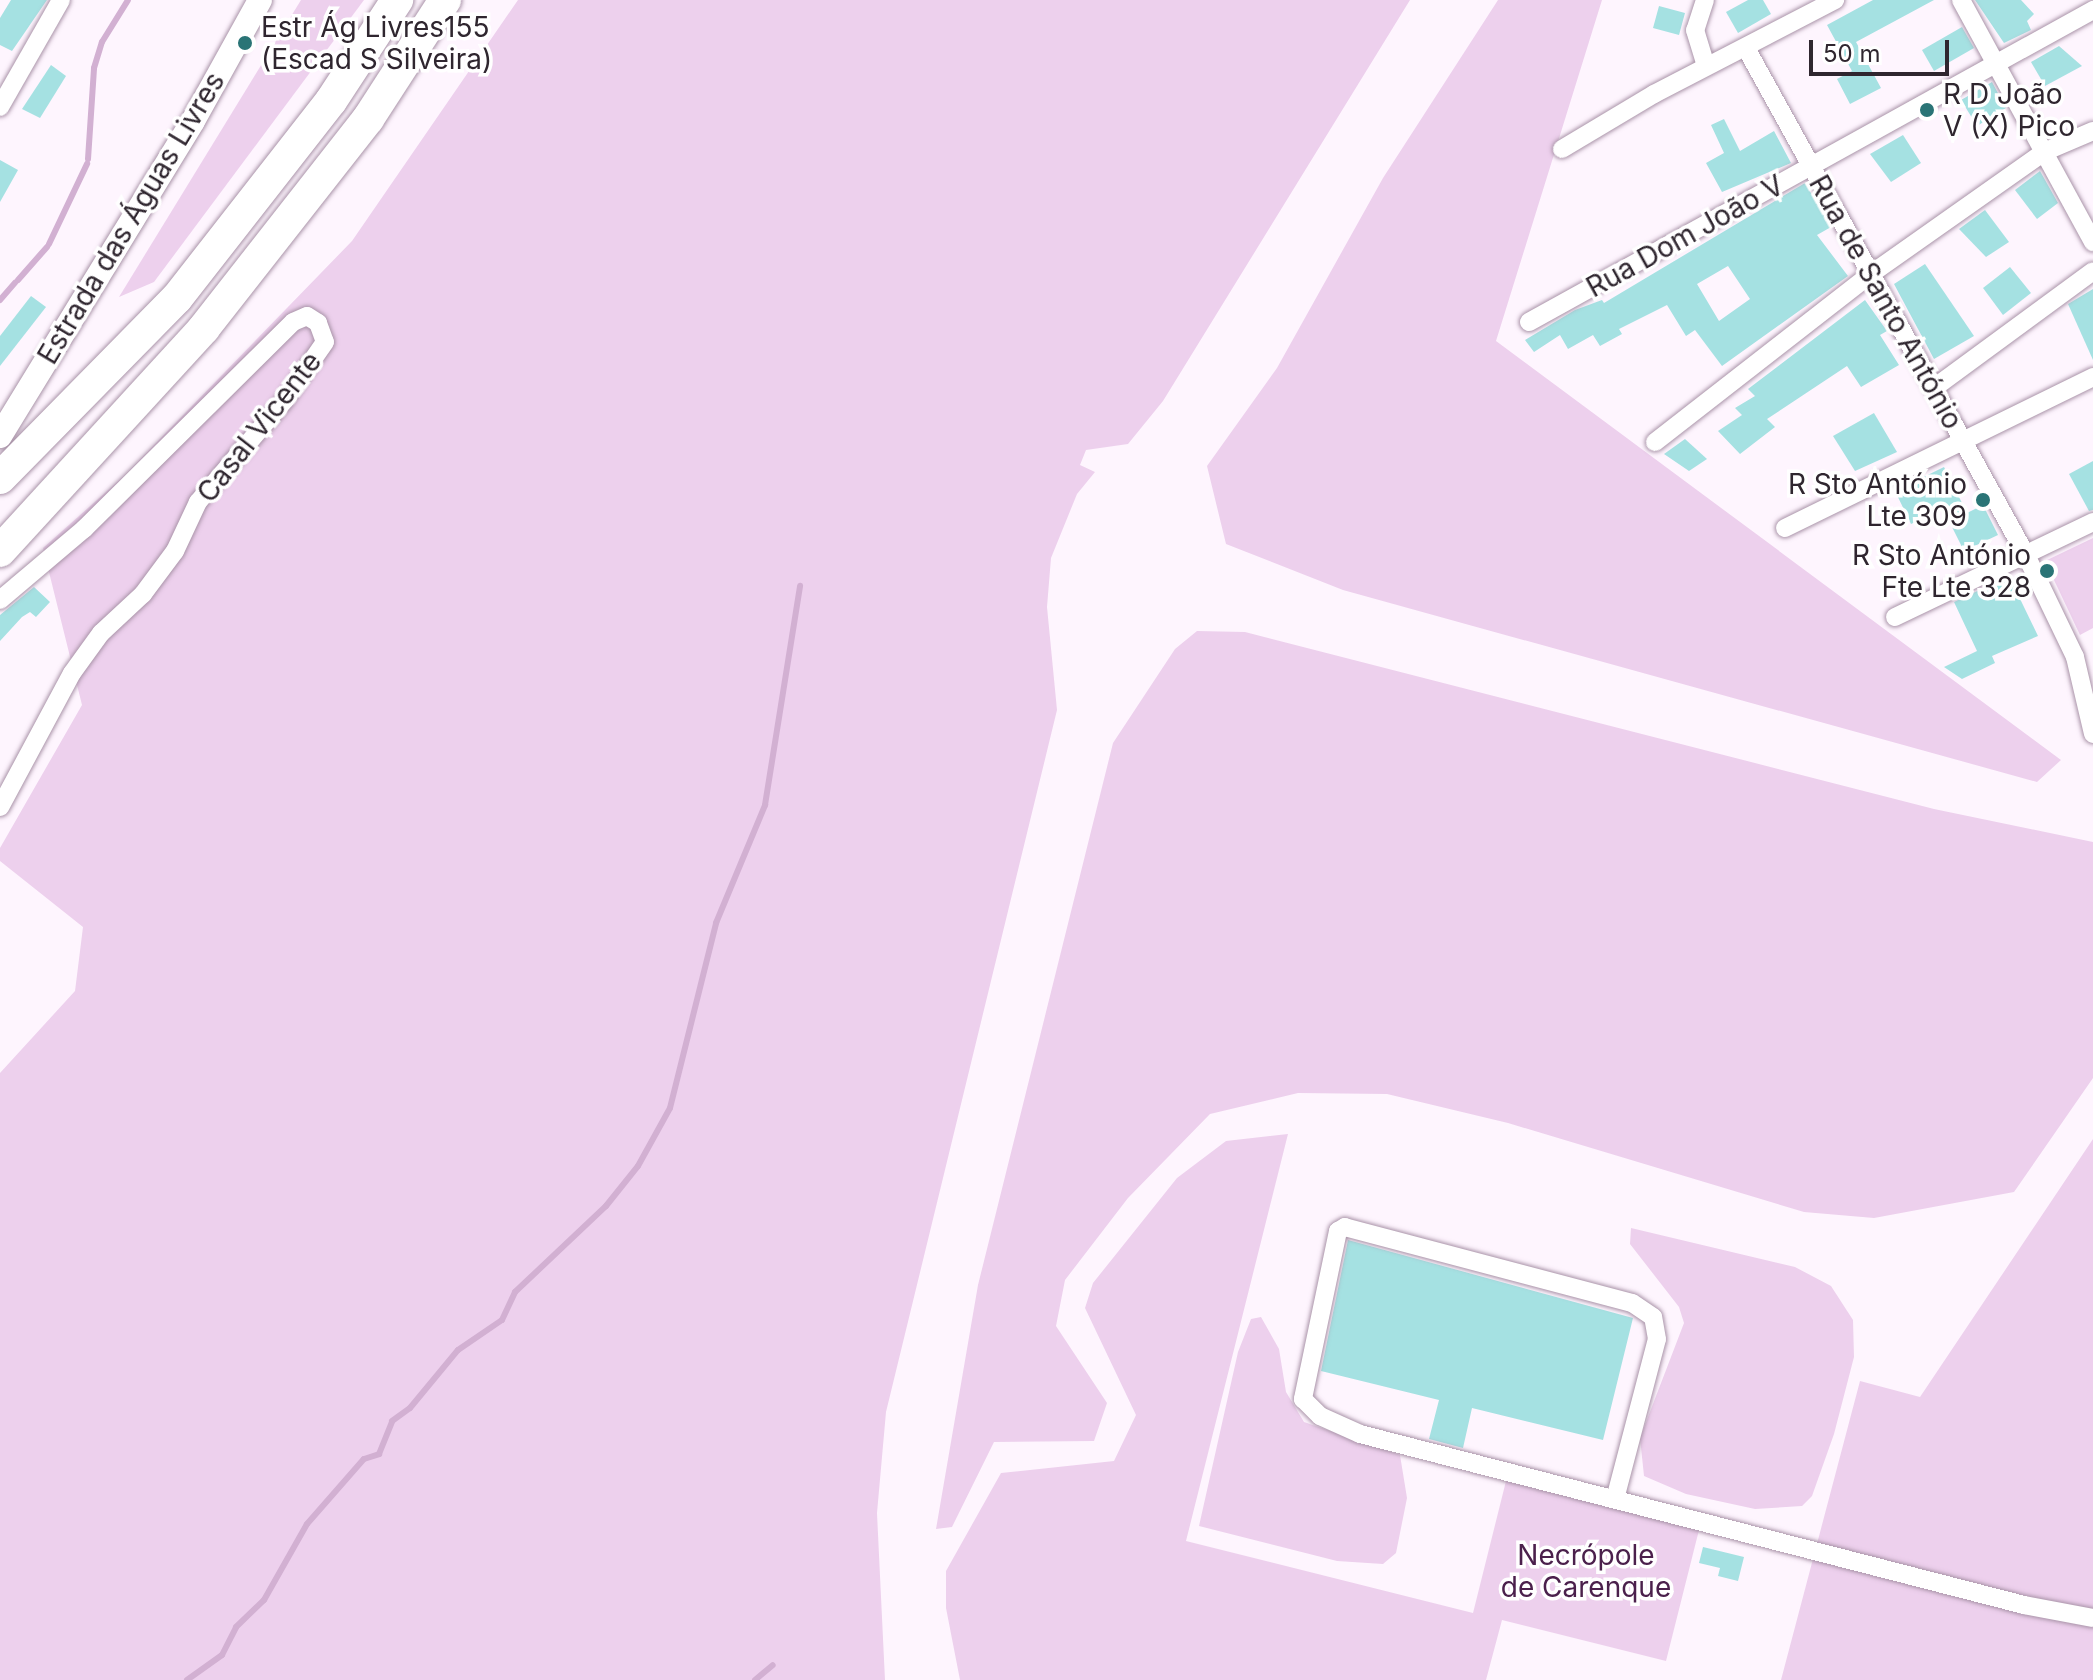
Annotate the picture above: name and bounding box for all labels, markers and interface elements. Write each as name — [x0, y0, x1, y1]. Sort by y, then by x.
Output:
place label: Estr Ág Livres155 (Escad S Silveira) — [261, 10, 492, 76]
scale bar — [1813, 24, 1953, 74]
marker: Estr Ág Livres155 (Escad S Silveira) — [236, 34, 254, 52]
text: 50 m — [1823, 39, 1881, 68]
street label: Estrada das Águas Livres — [31, 66, 231, 370]
place label: R D João V (X) Pico — [1943, 77, 2075, 143]
marker: R D João V (X) Pico — [1918, 101, 1936, 119]
street label: Rua Dom João V — [1581, 168, 1789, 304]
street label: Rua de Santo António — [1802, 169, 1970, 435]
street label: Casal Vicente — [190, 345, 328, 509]
place label: R Sto António Lte 309 — [1788, 467, 1967, 533]
marker: R Sto António Lte 309 — [1974, 491, 1992, 509]
place label: R Sto António Fte Lte 328 — [1852, 538, 2031, 604]
marker: R Sto António Fte Lte 328 — [2038, 562, 2056, 580]
park label: Necrópole de Carenque — [1501, 1538, 1671, 1604]

